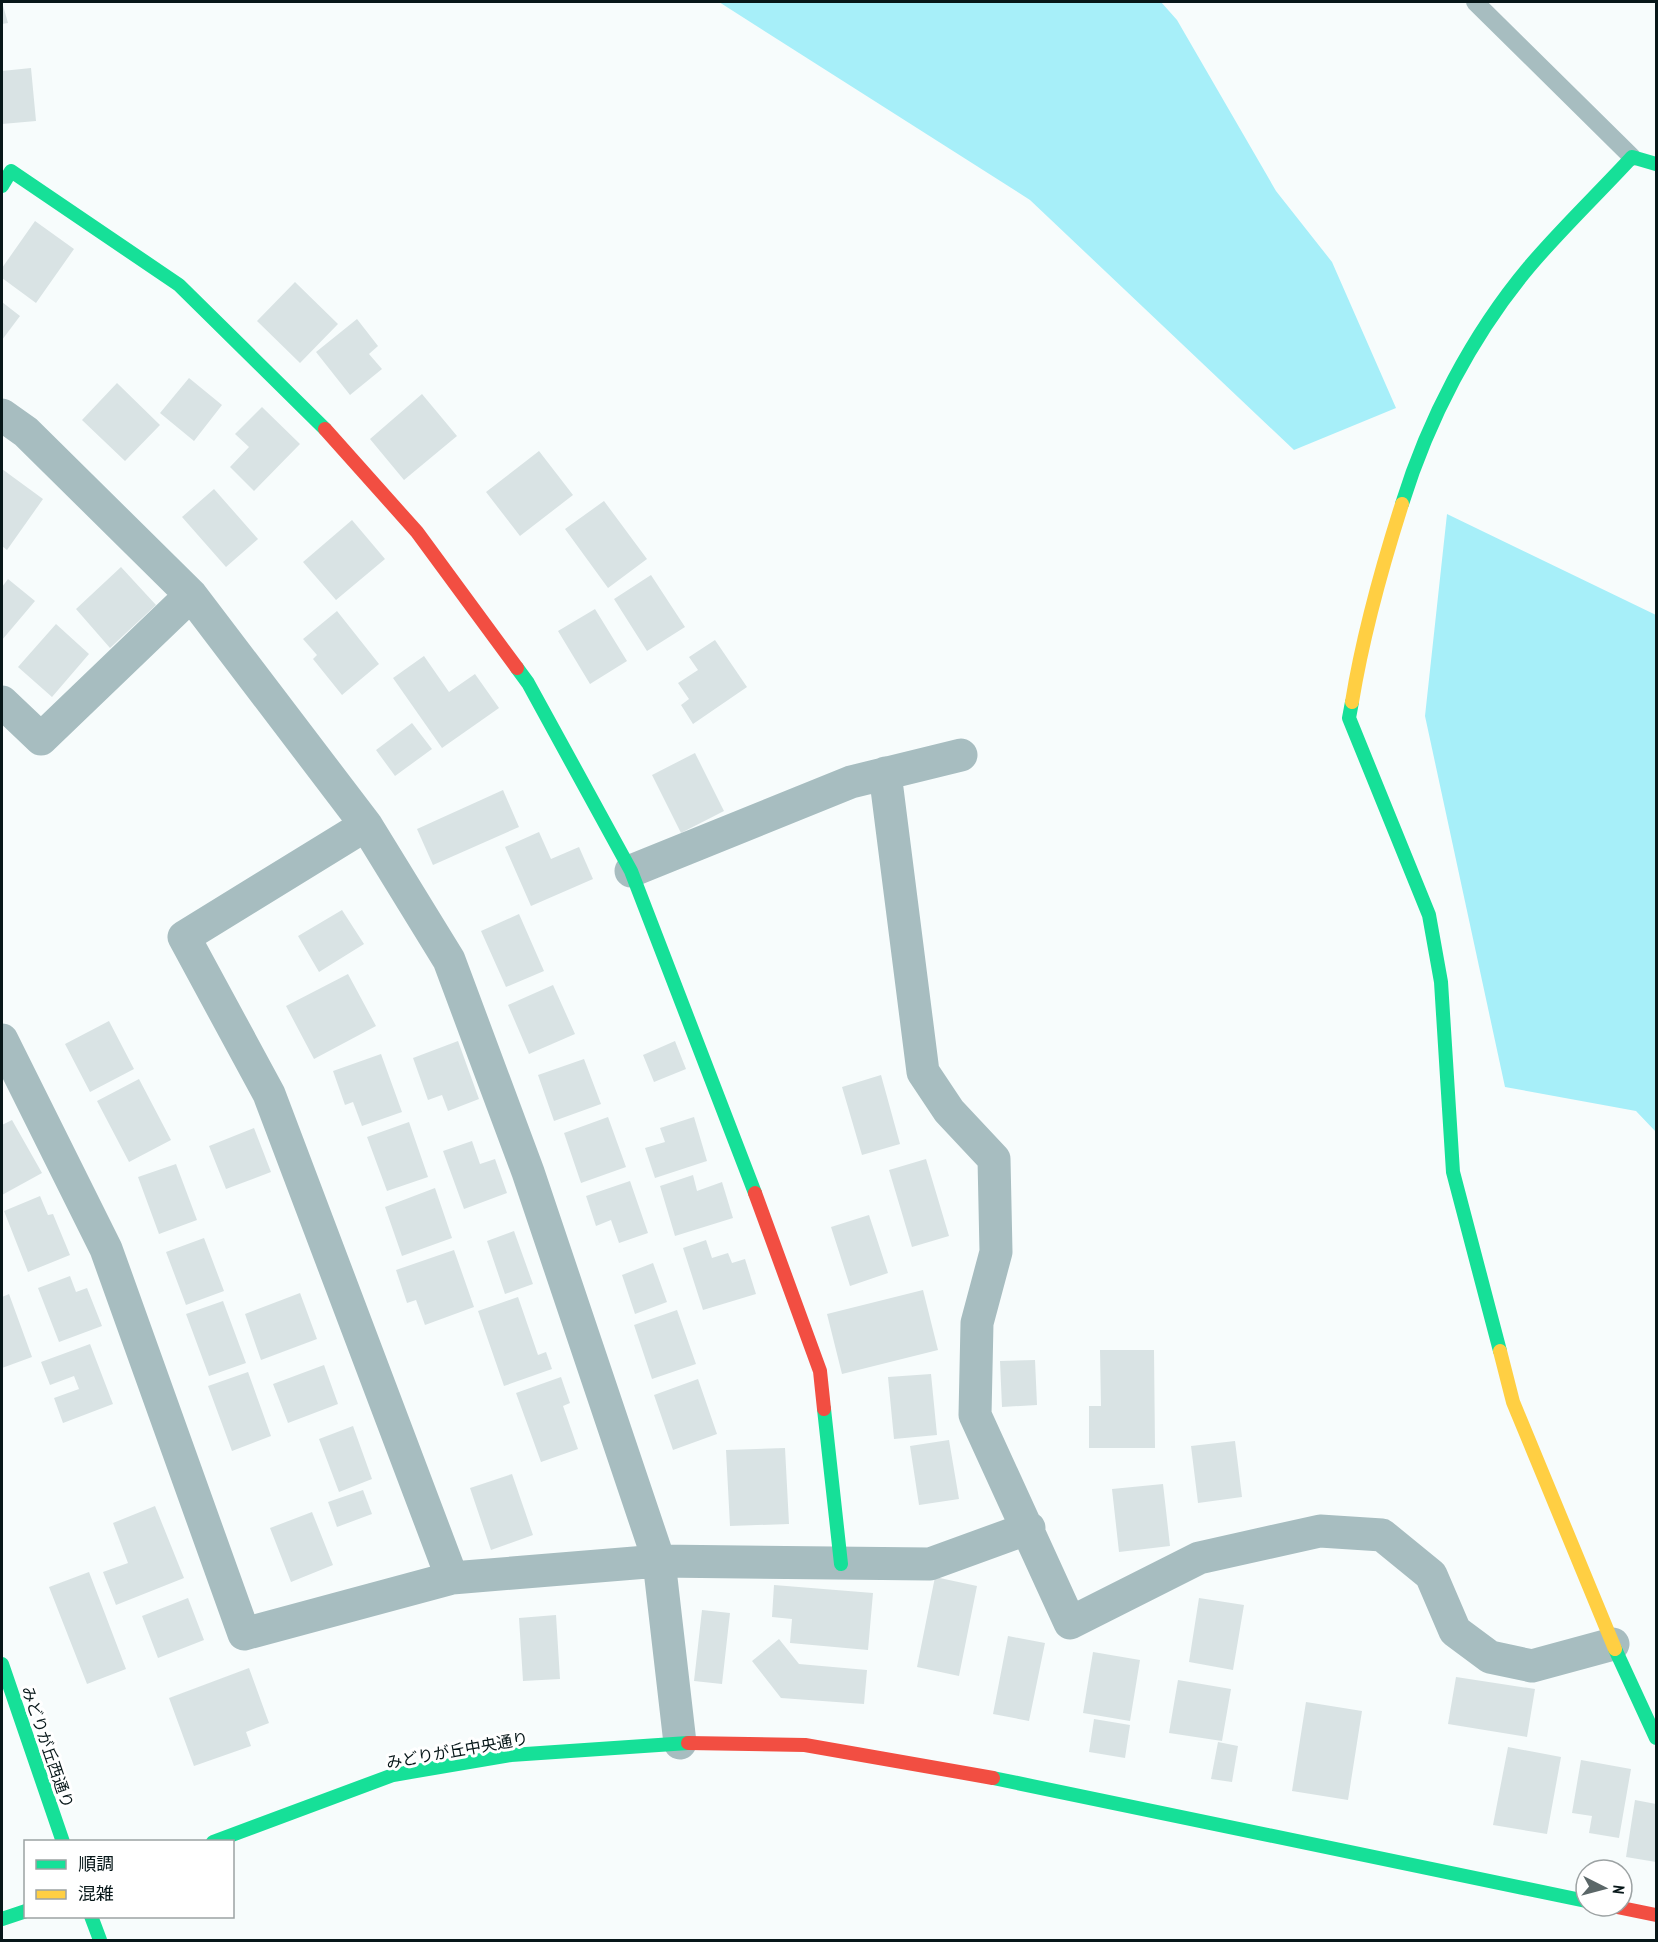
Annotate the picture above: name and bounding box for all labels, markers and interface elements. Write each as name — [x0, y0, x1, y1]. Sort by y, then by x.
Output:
street label: みどりが丘西通り — [18, 1683, 78, 1811]
street label: みどりが丘中央通り — [384, 1728, 530, 1772]
legend — [24, 1840, 234, 1918]
text: 順調 — [78, 1852, 114, 1875]
north arrow — [1574, 1858, 1634, 1918]
text: 混雑 — [78, 1882, 114, 1905]
text: N — [1609, 1884, 1629, 1895]

